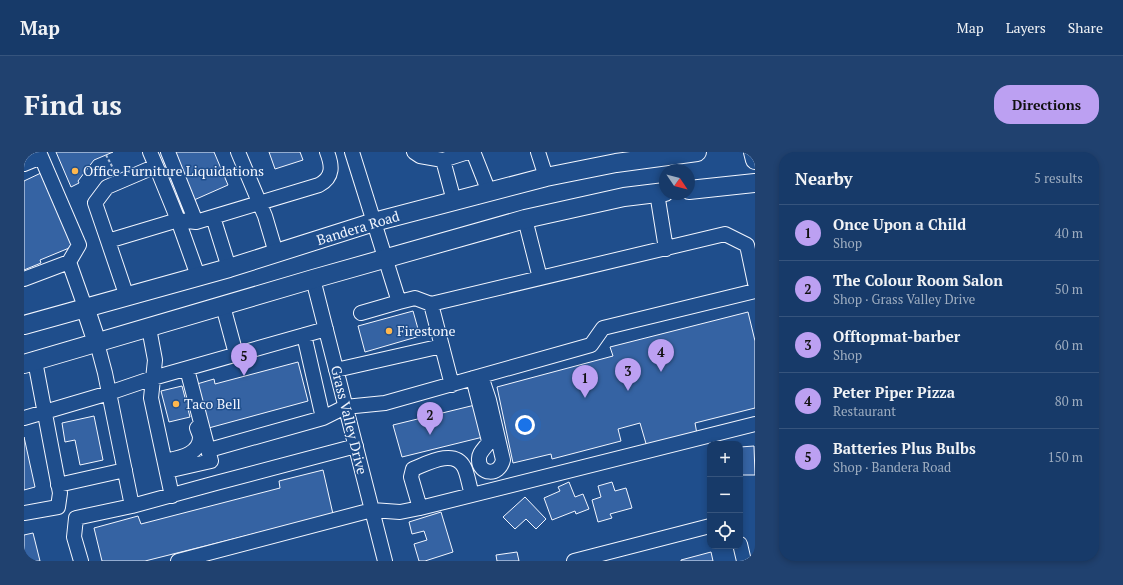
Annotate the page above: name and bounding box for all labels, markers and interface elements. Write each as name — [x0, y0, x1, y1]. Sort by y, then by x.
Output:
text: Map — [20, 15, 60, 40]
text: Map — [957, 18, 984, 37]
text: Layers — [1006, 18, 1046, 37]
text: Share — [1068, 18, 1103, 37]
button: Directions — [994, 85, 1099, 124]
text: Find us — [24, 86, 122, 123]
place label: Office Furniture Liquidations — [83, 161, 264, 180]
north arrow — [659, 164, 695, 200]
marker: Office Furniture Liquidations — [70, 166, 80, 176]
text: Nearby — [795, 167, 853, 190]
text: 5 results — [1034, 169, 1083, 187]
street label: Bandera Road — [314, 206, 402, 249]
text: Once Upon a Child — [833, 214, 966, 234]
text: 1 — [804, 224, 812, 242]
text: 40 m — [1055, 224, 1083, 242]
text: Shop — [833, 234, 862, 252]
text: The Colour Room Salon — [833, 270, 1003, 290]
text: 2 — [804, 280, 812, 298]
text: 50 m — [1055, 280, 1083, 298]
text: Shop · Grass Valley Drive — [833, 290, 975, 308]
place label: Firestone — [397, 321, 456, 340]
marker: Firestone — [384, 326, 394, 336]
text: Offtopmat-barber — [833, 326, 960, 346]
text: 3 — [804, 336, 812, 354]
text: 60 m — [1055, 336, 1083, 354]
pin: 4 — [648, 339, 674, 372]
pin: 5 — [231, 343, 257, 376]
text: Shop — [833, 346, 862, 364]
pin: 3 — [615, 358, 641, 391]
street label: Grass Valley Drive — [327, 363, 372, 476]
pin: 1 — [572, 365, 598, 398]
text: Peter Piper Pizza — [833, 382, 955, 402]
text: 4 — [804, 392, 812, 410]
text: 80 m — [1055, 392, 1083, 410]
place label: Taco Bell — [184, 394, 241, 413]
marker: Taco Bell — [171, 399, 181, 409]
pin: 2 — [417, 402, 443, 435]
text: Restaurant — [833, 402, 896, 420]
your location — [515, 415, 535, 435]
text: Batteries Plus Bulbs — [833, 438, 976, 458]
map controls — [707, 441, 743, 549]
button: + — [707, 441, 743, 477]
text: 5 — [804, 448, 812, 466]
text: 150 m — [1048, 448, 1083, 466]
text: Shop · Bandera Road — [833, 458, 951, 476]
button: − — [707, 477, 743, 513]
button: locate — [707, 513, 743, 549]

